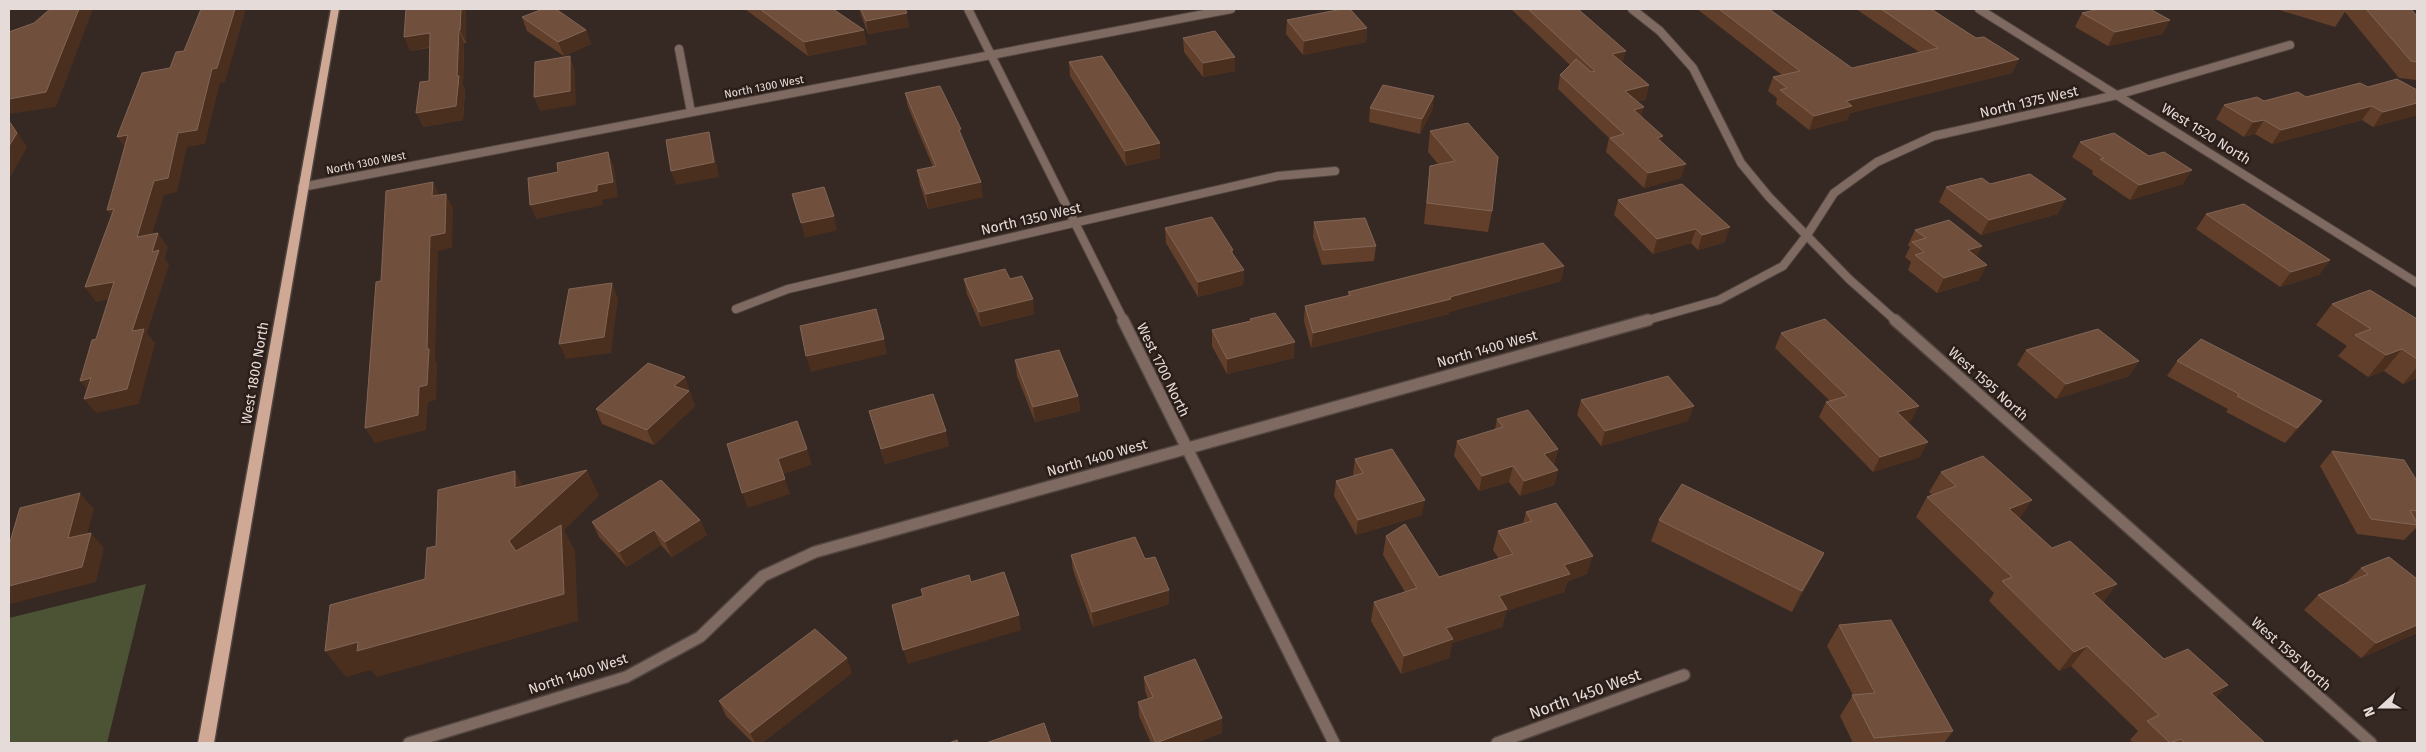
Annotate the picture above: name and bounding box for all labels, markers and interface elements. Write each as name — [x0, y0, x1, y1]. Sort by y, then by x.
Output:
street label: North 1300 West — [723, 73, 805, 101]
street label: North 1375 West — [1978, 82, 2081, 122]
street label: West 1520 North — [2158, 100, 2254, 168]
street label: North 1300 West — [325, 149, 407, 177]
street label: North 1350 West — [979, 199, 1084, 239]
street label: West 1800 North — [238, 320, 272, 426]
street label: West 1700 North — [1133, 320, 1193, 420]
street label: North 1400 West — [1435, 326, 1540, 371]
street label: West 1595 North — [1945, 344, 2031, 424]
street label: North 1400 West — [1045, 435, 1150, 480]
street label: West 1595 North — [2248, 614, 2334, 694]
street label: North 1400 West — [526, 650, 631, 698]
street label: North 1450 West — [1527, 665, 1644, 723]
north arrow — [2356, 682, 2406, 732]
text: N — [2360, 704, 2379, 719]

